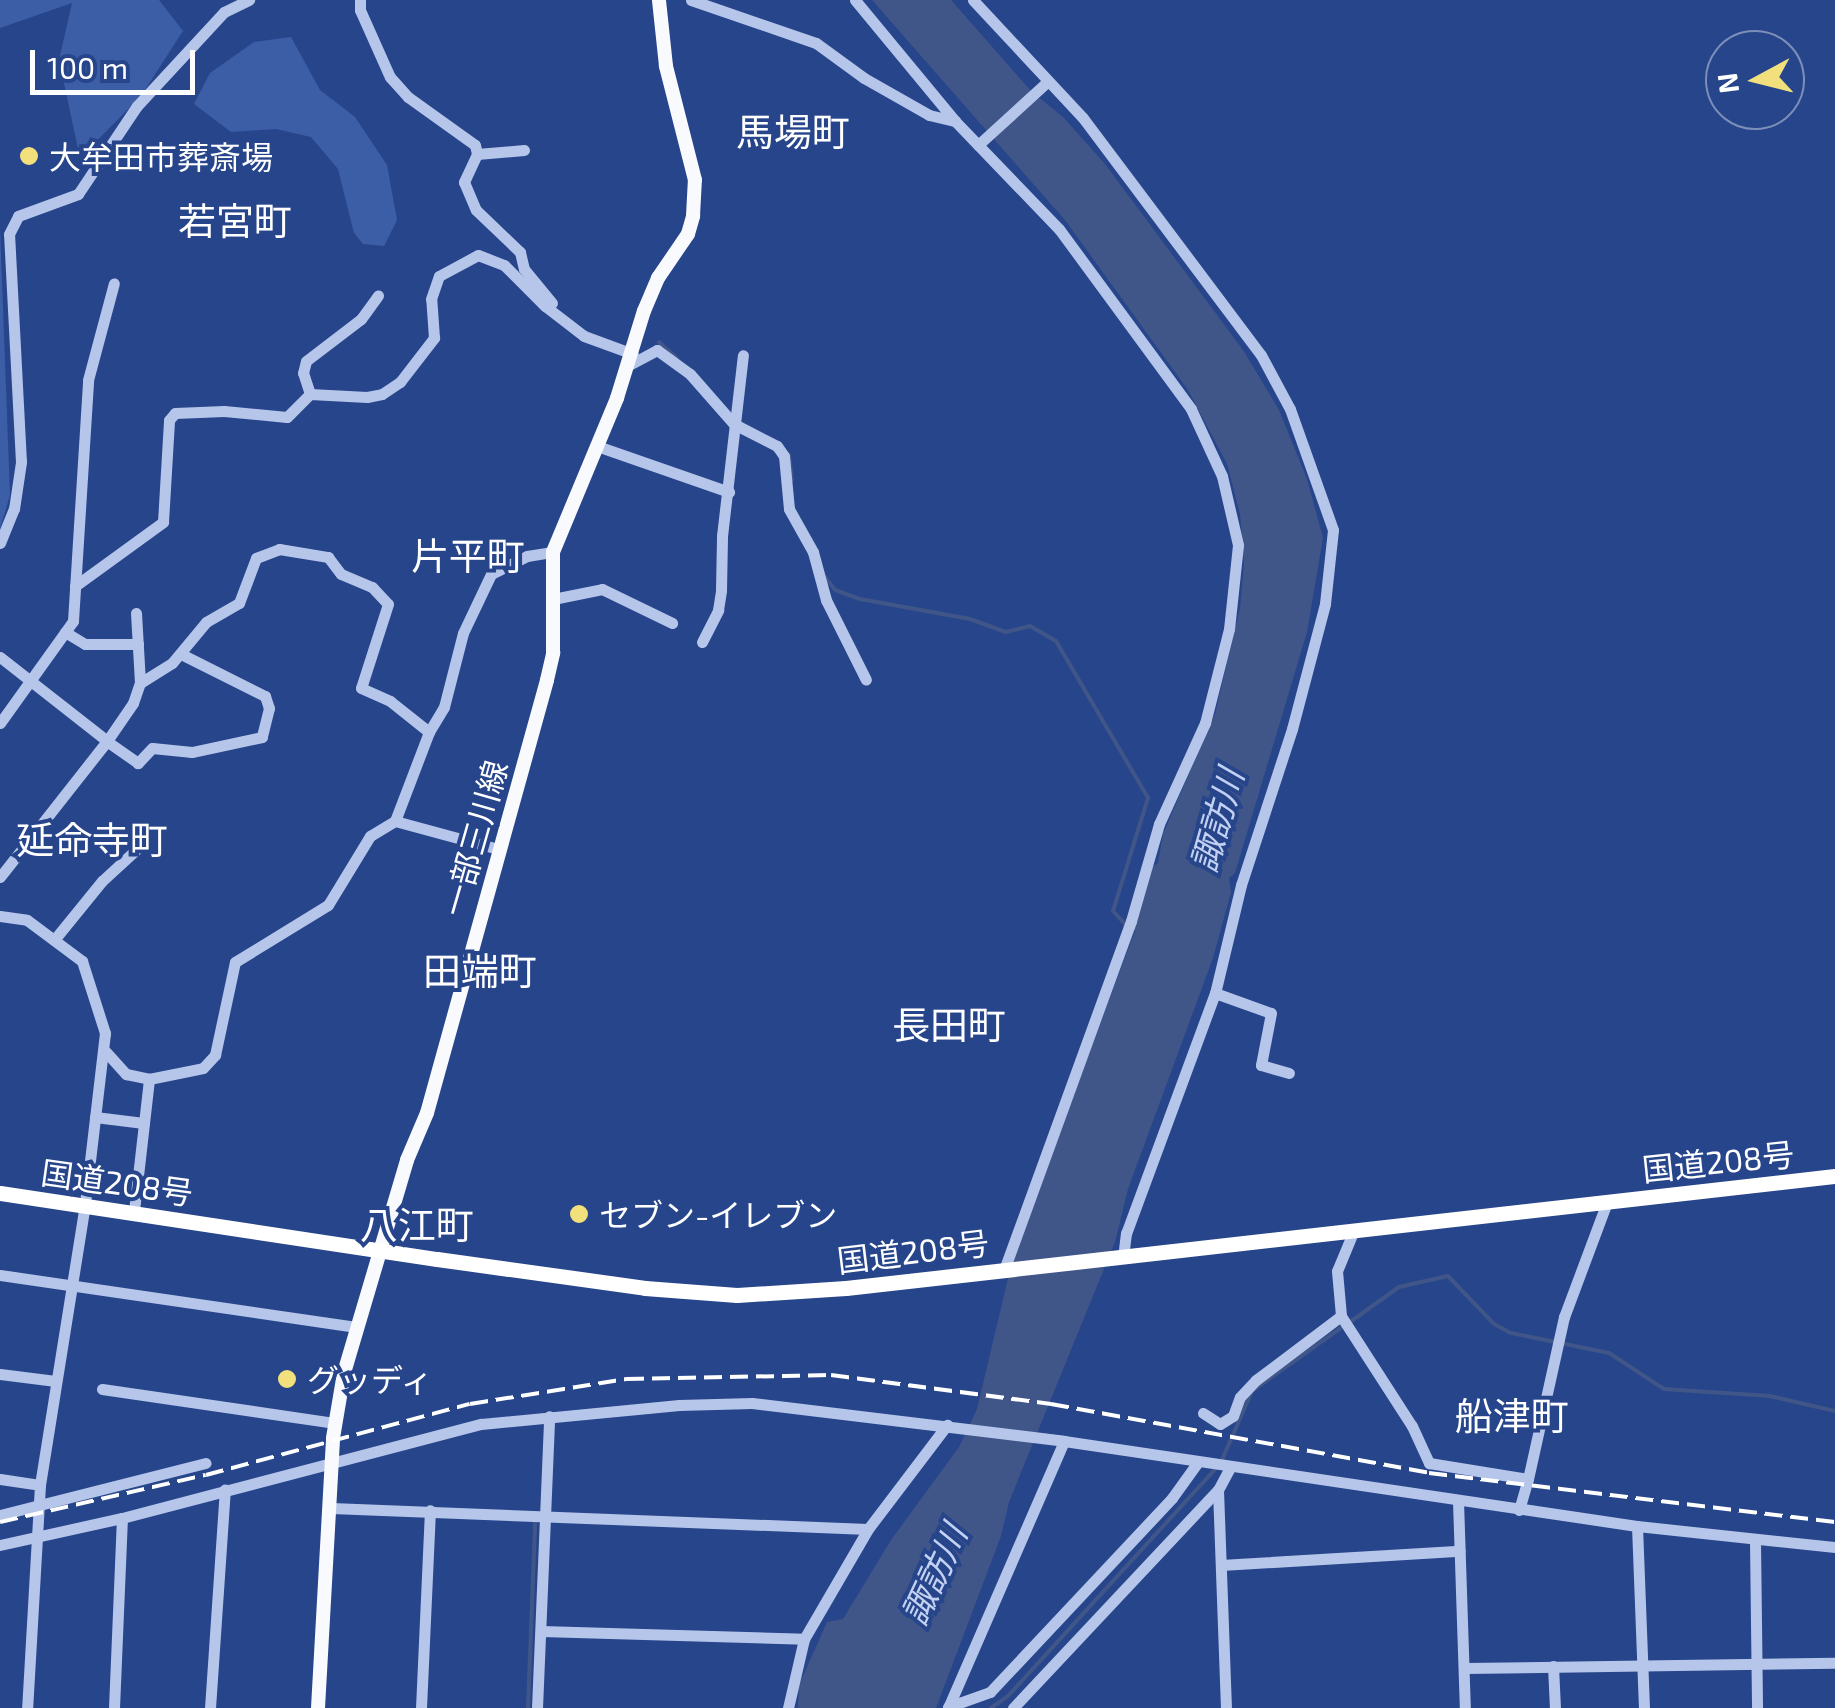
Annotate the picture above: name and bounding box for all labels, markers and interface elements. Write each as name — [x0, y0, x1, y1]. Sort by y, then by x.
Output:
scale bar — [35, 30, 200, 92]
north arrow — [1705, 30, 1805, 130]
text: 100 m — [47, 49, 128, 85]
text: N — [1709, 71, 1745, 96]
district label: 馬場町 — [736, 109, 850, 155]
place label: 大牟田市葬斎場 — [49, 137, 273, 175]
marker: 大牟田市葬斎場 — [18, 145, 40, 167]
district label: 若宮町 — [178, 198, 292, 244]
district label: 片平町 — [411, 533, 525, 579]
street label: 一部三川線 — [433, 756, 515, 920]
water label: 諏訪川 — [1181, 764, 1251, 876]
district label: 延命寺町 — [16, 817, 168, 863]
district label: 田端町 — [423, 948, 537, 994]
district label: 長田町 — [892, 1002, 1006, 1048]
street label: 国道208号 — [1640, 1134, 1796, 1188]
street label: 国道208号 — [39, 1152, 195, 1212]
place label: セブン-イレブン — [599, 1195, 837, 1233]
district label: 八江町 — [360, 1202, 474, 1248]
marker: セブン-イレブン — [568, 1203, 590, 1225]
street label: 国道208号 — [835, 1223, 991, 1279]
place label: グッディ — [307, 1360, 435, 1398]
marker: グッディ — [276, 1368, 298, 1390]
district label: 船津町 — [1455, 1393, 1569, 1439]
water label: 諏訪川 — [892, 1518, 974, 1630]

